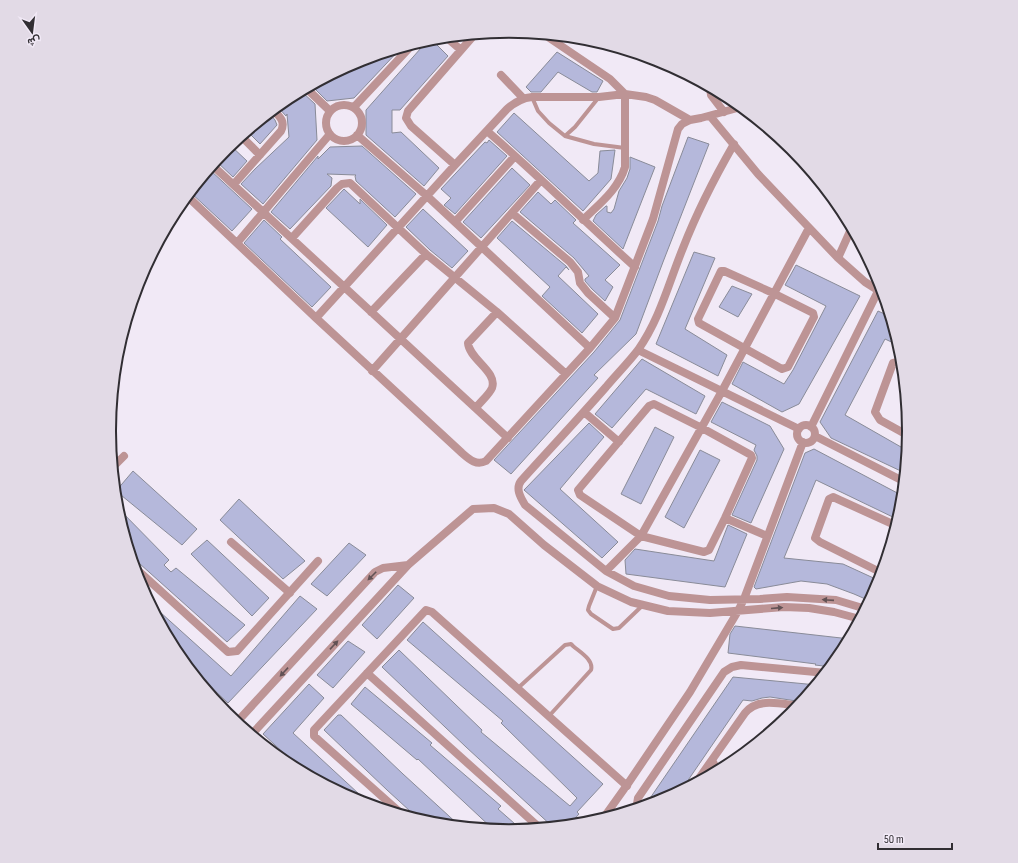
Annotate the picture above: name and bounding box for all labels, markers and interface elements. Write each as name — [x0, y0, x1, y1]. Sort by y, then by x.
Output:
north arrow — [12, 12, 52, 52]
text: ش — [26, 33, 42, 49]
one-way arrow — [367, 571, 377, 581]
one-way arrow — [822, 596, 834, 603]
one-way arrow — [771, 604, 783, 611]
one-way arrow — [330, 640, 339, 650]
one-way arrow — [279, 667, 289, 677]
scale bar — [878, 825, 952, 851]
text: 50 m — [884, 832, 904, 847]

